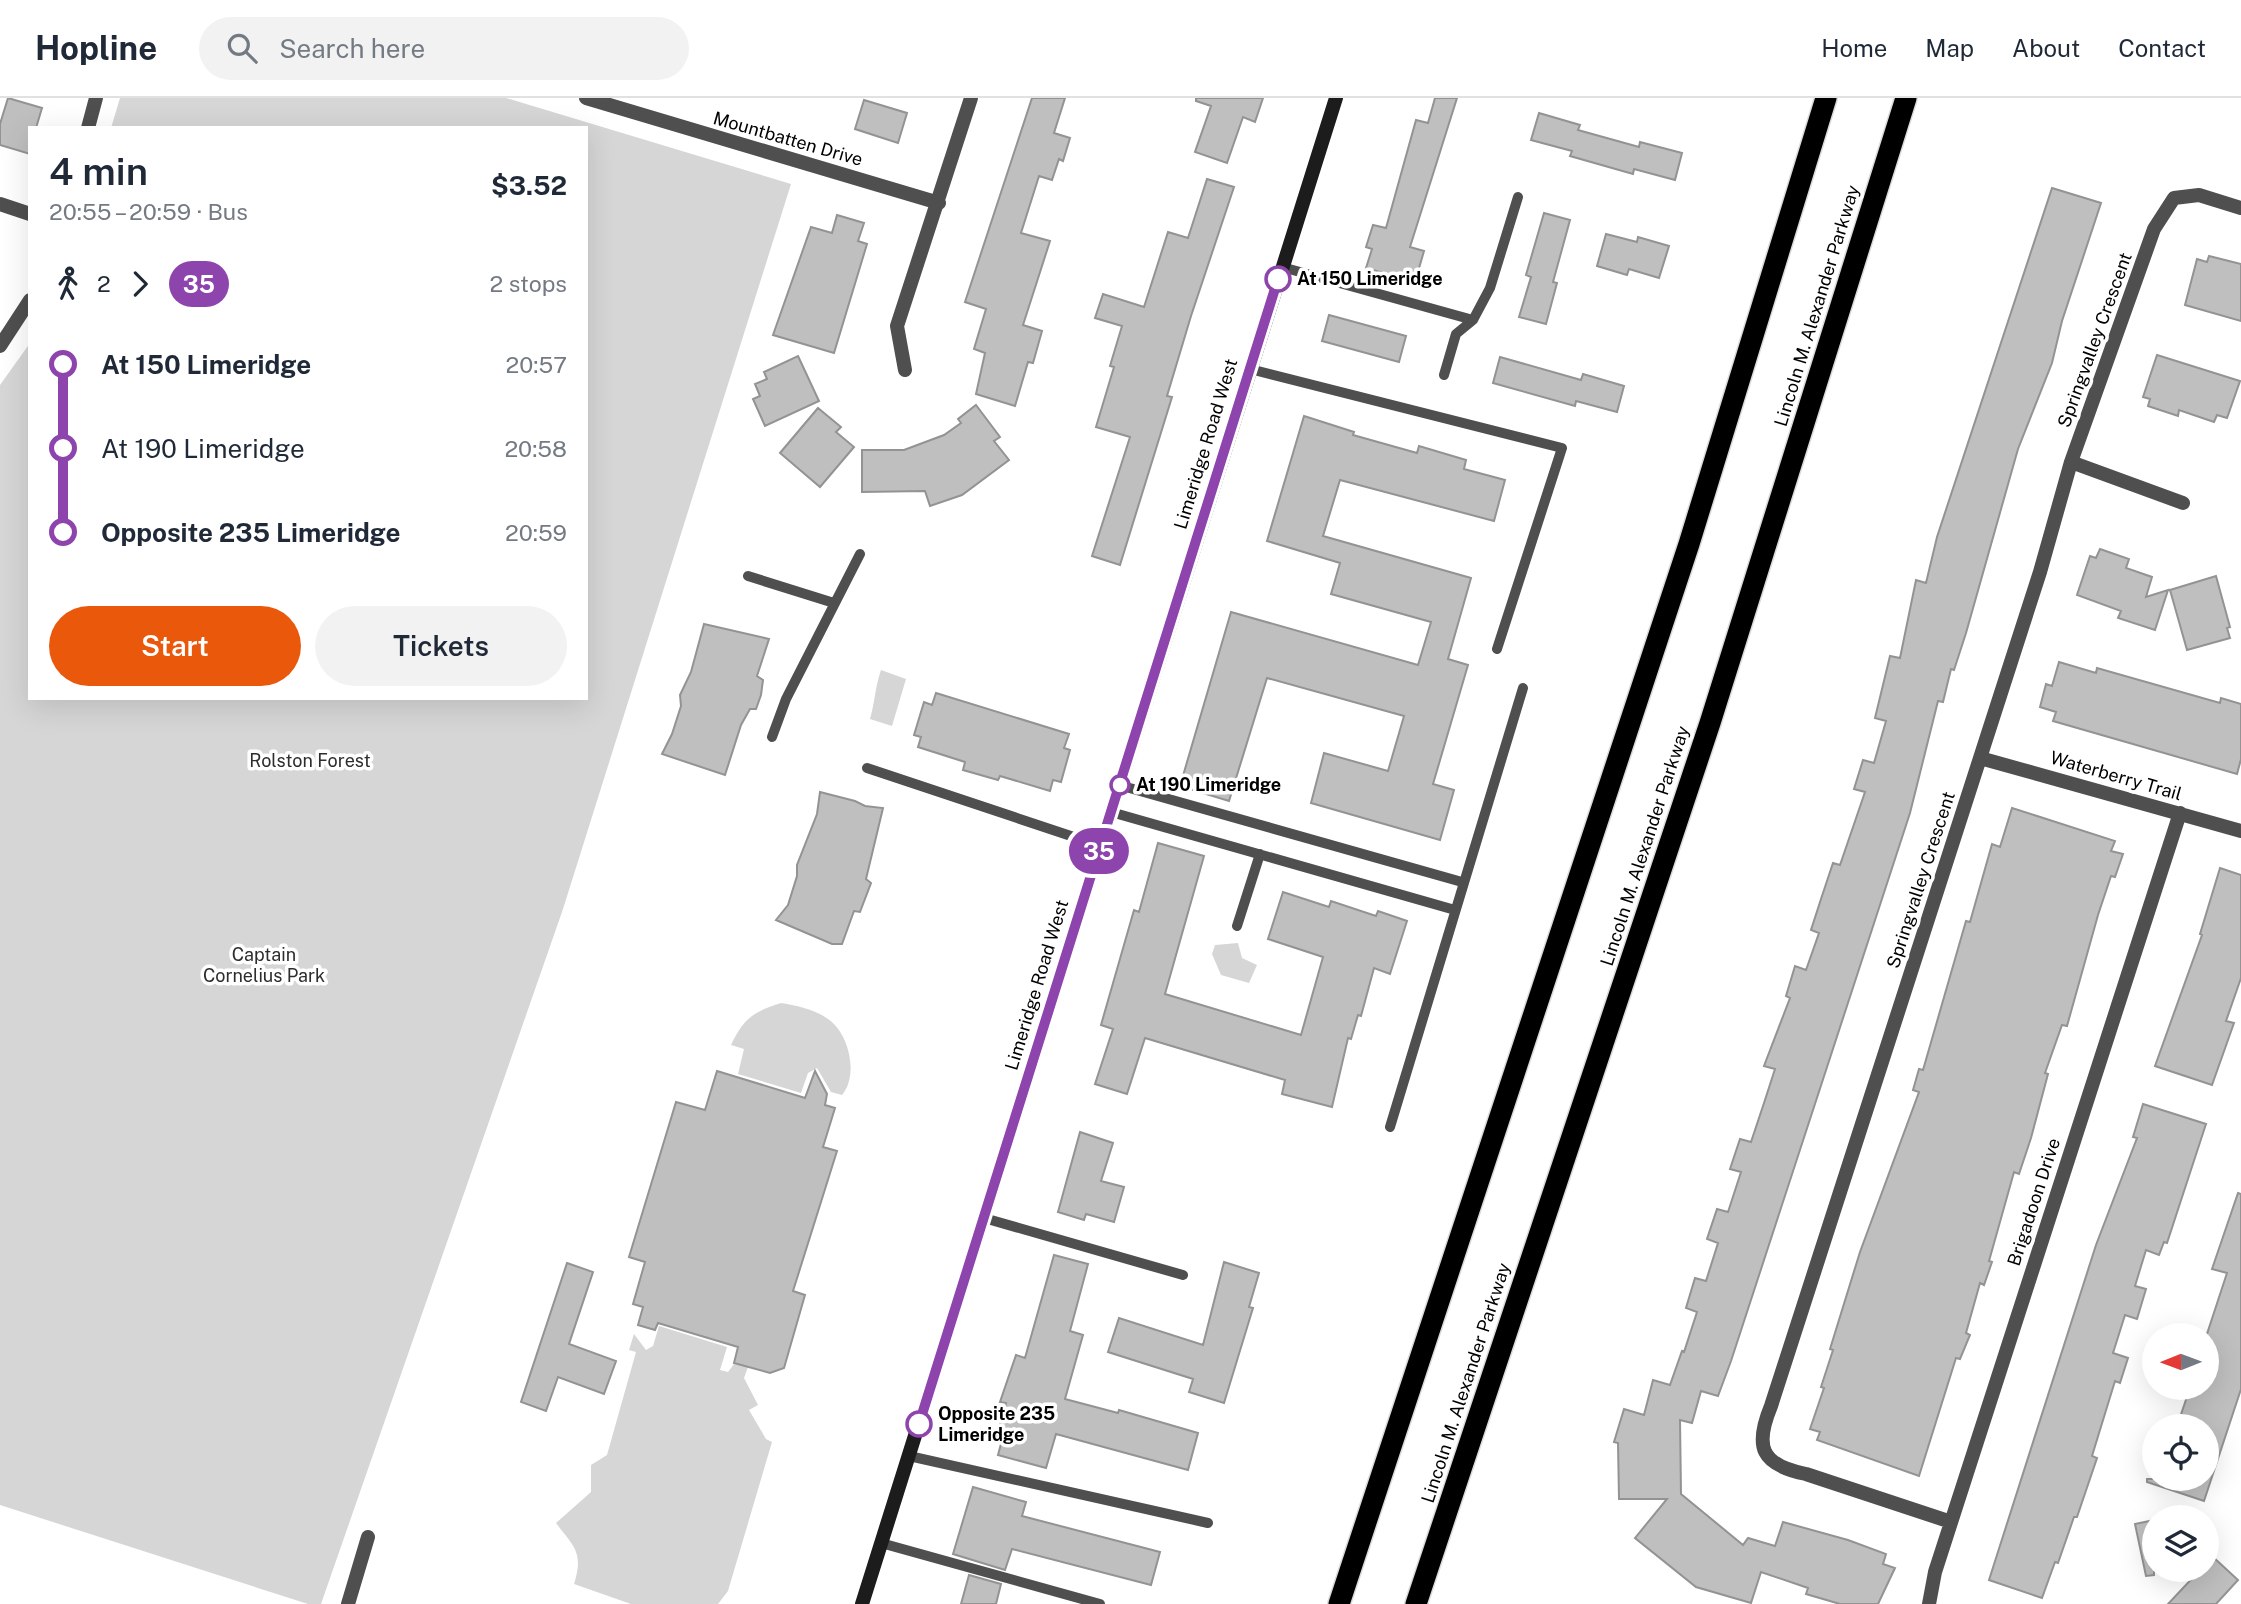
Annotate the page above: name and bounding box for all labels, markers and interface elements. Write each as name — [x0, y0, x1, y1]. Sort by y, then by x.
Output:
search box — [199, 17, 689, 80]
text: Hopline — [35, 29, 157, 67]
icon: search — [223, 29, 261, 67]
text: Search here — [279, 33, 425, 64]
text: Home — [1821, 34, 1887, 62]
text: Map — [1925, 34, 1974, 62]
text: About — [2012, 34, 2080, 62]
text: Contact — [2118, 34, 2206, 62]
street label: Mountbatten Drive — [711, 107, 865, 170]
text: 4 min — [49, 149, 148, 194]
text: $3.52 — [491, 170, 567, 201]
street label: Lincoln M. Alexander Parkway — [1770, 182, 1863, 429]
text: 20:55 – 20:59 · Bus — [49, 198, 248, 225]
street label: Springvalley Crescent — [2053, 250, 2136, 430]
icon: walk — [49, 265, 87, 303]
icon: forward — [121, 265, 159, 303]
marker: At 150 Limeridge — [1265, 266, 1291, 292]
place label: At 150 Limeridge — [1297, 268, 1443, 289]
text: 2 — [97, 270, 111, 297]
text: 35 — [183, 270, 215, 298]
text: 2 stops — [489, 270, 567, 297]
text: At 150 Limeridge — [101, 349, 311, 380]
text: 20:57 — [505, 351, 567, 378]
street label: Limeridge Road West — [1170, 356, 1241, 532]
text: At 190 Limeridge — [101, 433, 305, 464]
text: 20:58 — [504, 435, 567, 462]
text: Opposite 235 Limeridge — [101, 517, 401, 548]
text: 20:59 — [505, 519, 567, 546]
button: Start — [49, 606, 301, 686]
button: Tickets — [315, 606, 567, 686]
street label: Lincoln M. Alexander Parkway — [1596, 723, 1693, 969]
street label: Waterberry Trail — [2048, 747, 2184, 804]
park label: Rolston Forest — [249, 750, 371, 771]
place label: At 190 Limeridge — [1136, 774, 1281, 795]
marker: At 190 Limeridge — [1110, 775, 1130, 795]
street label: Springvalley Crescent — [1882, 789, 1959, 971]
line badge: 35 — [1068, 828, 1130, 874]
text: 35 — [1083, 837, 1115, 865]
street label: Limeridge Road West — [1001, 897, 1072, 1073]
park label: Captain Cornelius Park — [203, 944, 325, 986]
street label: Brigadoon Drive — [2003, 1135, 2064, 1269]
street label: Lincoln M. Alexander Parkway — [1417, 1260, 1514, 1506]
north arrow — [2142, 1323, 2219, 1400]
map controls — [2142, 1323, 2219, 1582]
place label: Opposite 235 Limeridge — [938, 1403, 1055, 1445]
marker: Opposite 235 Limeridge — [906, 1411, 932, 1437]
button: locate — [2142, 1414, 2219, 1491]
button: layers — [2142, 1505, 2219, 1582]

